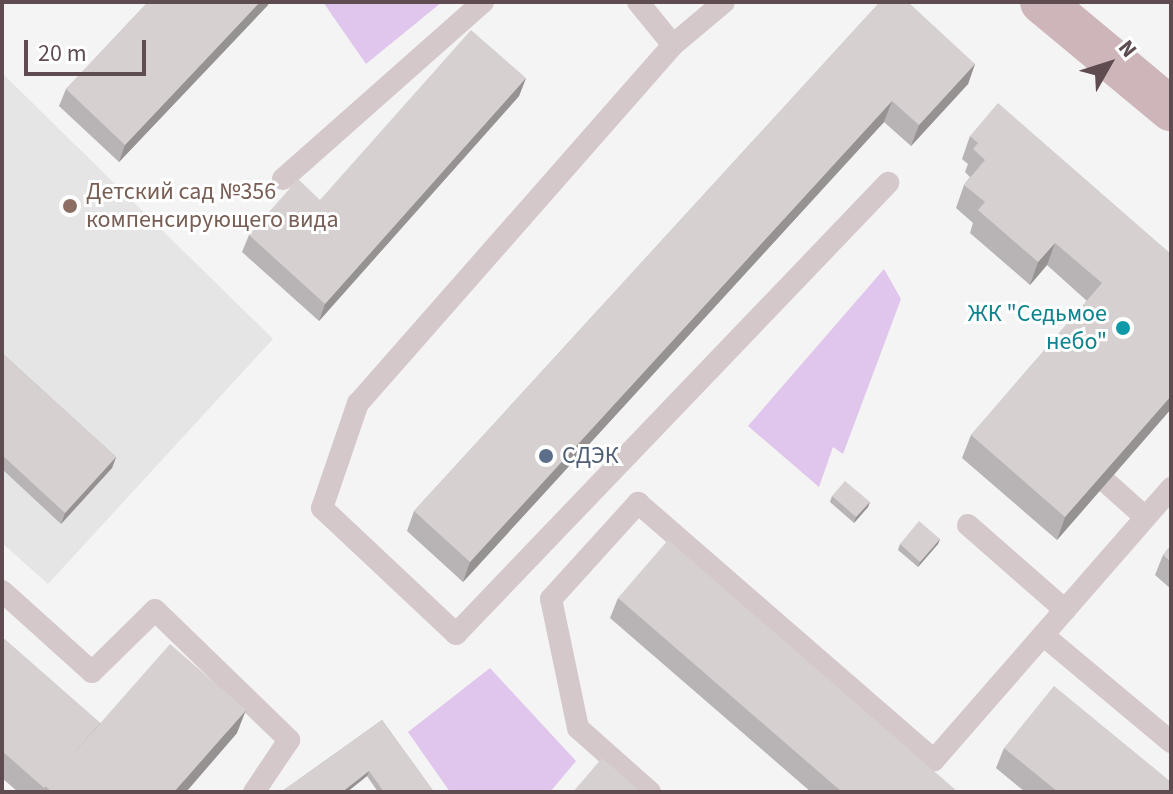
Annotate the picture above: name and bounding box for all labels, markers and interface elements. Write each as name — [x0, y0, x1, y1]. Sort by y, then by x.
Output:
scale bar — [28, 24, 150, 74]
north arrow — [1069, 24, 1149, 104]
text: N — [1111, 33, 1145, 65]
text: 20 m — [38, 36, 87, 71]
place label: Детский сад №356 компенсирующего вида — [86, 178, 339, 234]
marker: Детский сад №356 компенсирующего вида — [61, 197, 79, 215]
place label: ЖК "Седьмое небо" — [968, 300, 1107, 356]
marker: ЖК "Седьмое небо" — [1114, 319, 1132, 337]
place label: СДЭК — [562, 442, 619, 470]
marker: СДЭК — [537, 447, 555, 465]

